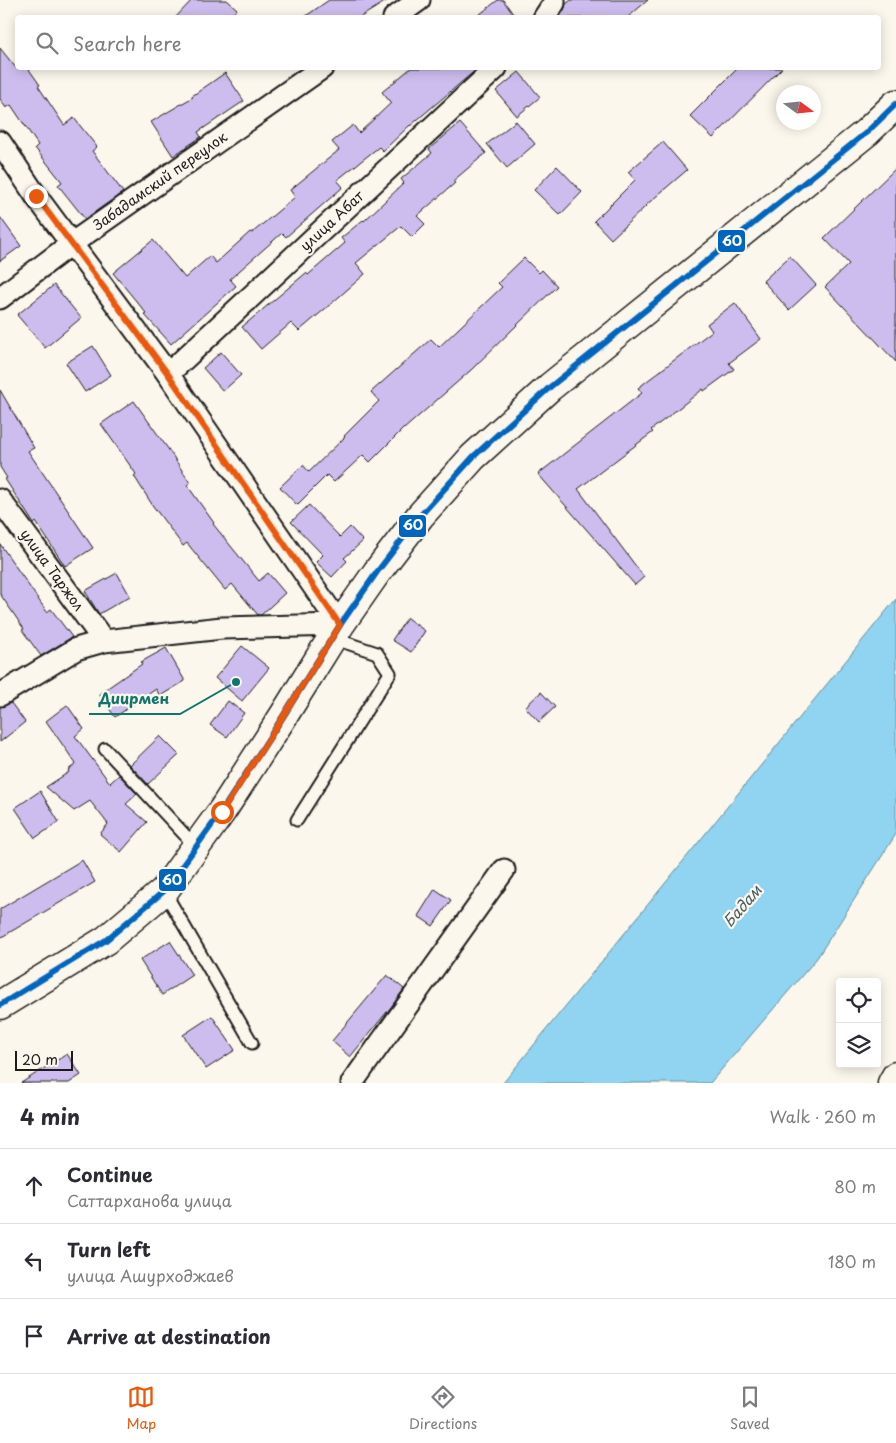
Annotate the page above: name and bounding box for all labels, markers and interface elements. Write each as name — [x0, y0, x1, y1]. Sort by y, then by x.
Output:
search box — [15, 15, 881, 70]
icon: search — [33, 29, 61, 57]
text: Search here — [73, 29, 182, 57]
north arrow — [776, 85, 821, 130]
street label: Забадамский переулок — [87, 126, 232, 236]
route end — [25, 185, 48, 208]
street label: улица Абат — [295, 185, 369, 256]
line badge: 60 — [717, 229, 746, 253]
text: 60 — [722, 230, 742, 251]
line badge: 60 — [398, 514, 427, 538]
text: 60 — [403, 514, 423, 535]
street label: улица Таржол — [15, 524, 89, 615]
callout: Диирмен — [89, 684, 180, 714]
text: Диирмен — [98, 686, 169, 709]
route start — [211, 801, 234, 824]
line badge: 60 — [158, 868, 187, 892]
text: 60 — [162, 869, 182, 890]
water label: Бадам — [717, 879, 767, 931]
map controls — [836, 978, 881, 1068]
button: locate — [836, 978, 881, 1023]
button: layers — [836, 1023, 881, 1068]
scale bar — [15, 1048, 72, 1071]
text: 20 m — [22, 1049, 58, 1070]
text: 4 min — [20, 1100, 80, 1132]
text: Walk · 260 m — [770, 1104, 876, 1128]
text: Continue — [67, 1160, 153, 1188]
icon: ahead — [20, 1172, 48, 1200]
text: 80 m — [834, 1174, 876, 1198]
text: Саттарханова улица — [67, 1188, 232, 1212]
text: Turn left — [67, 1235, 151, 1263]
icon: left — [20, 1247, 48, 1275]
text: 180 m — [828, 1249, 876, 1273]
text: улица Ашурходжаев — [67, 1263, 234, 1287]
icon: arrive — [20, 1322, 48, 1350]
text: Arrive at destination — [67, 1322, 271, 1350]
tab: Map — [126, 1383, 156, 1434]
tab: Directions — [409, 1383, 477, 1434]
tab: Saved — [730, 1383, 770, 1434]

